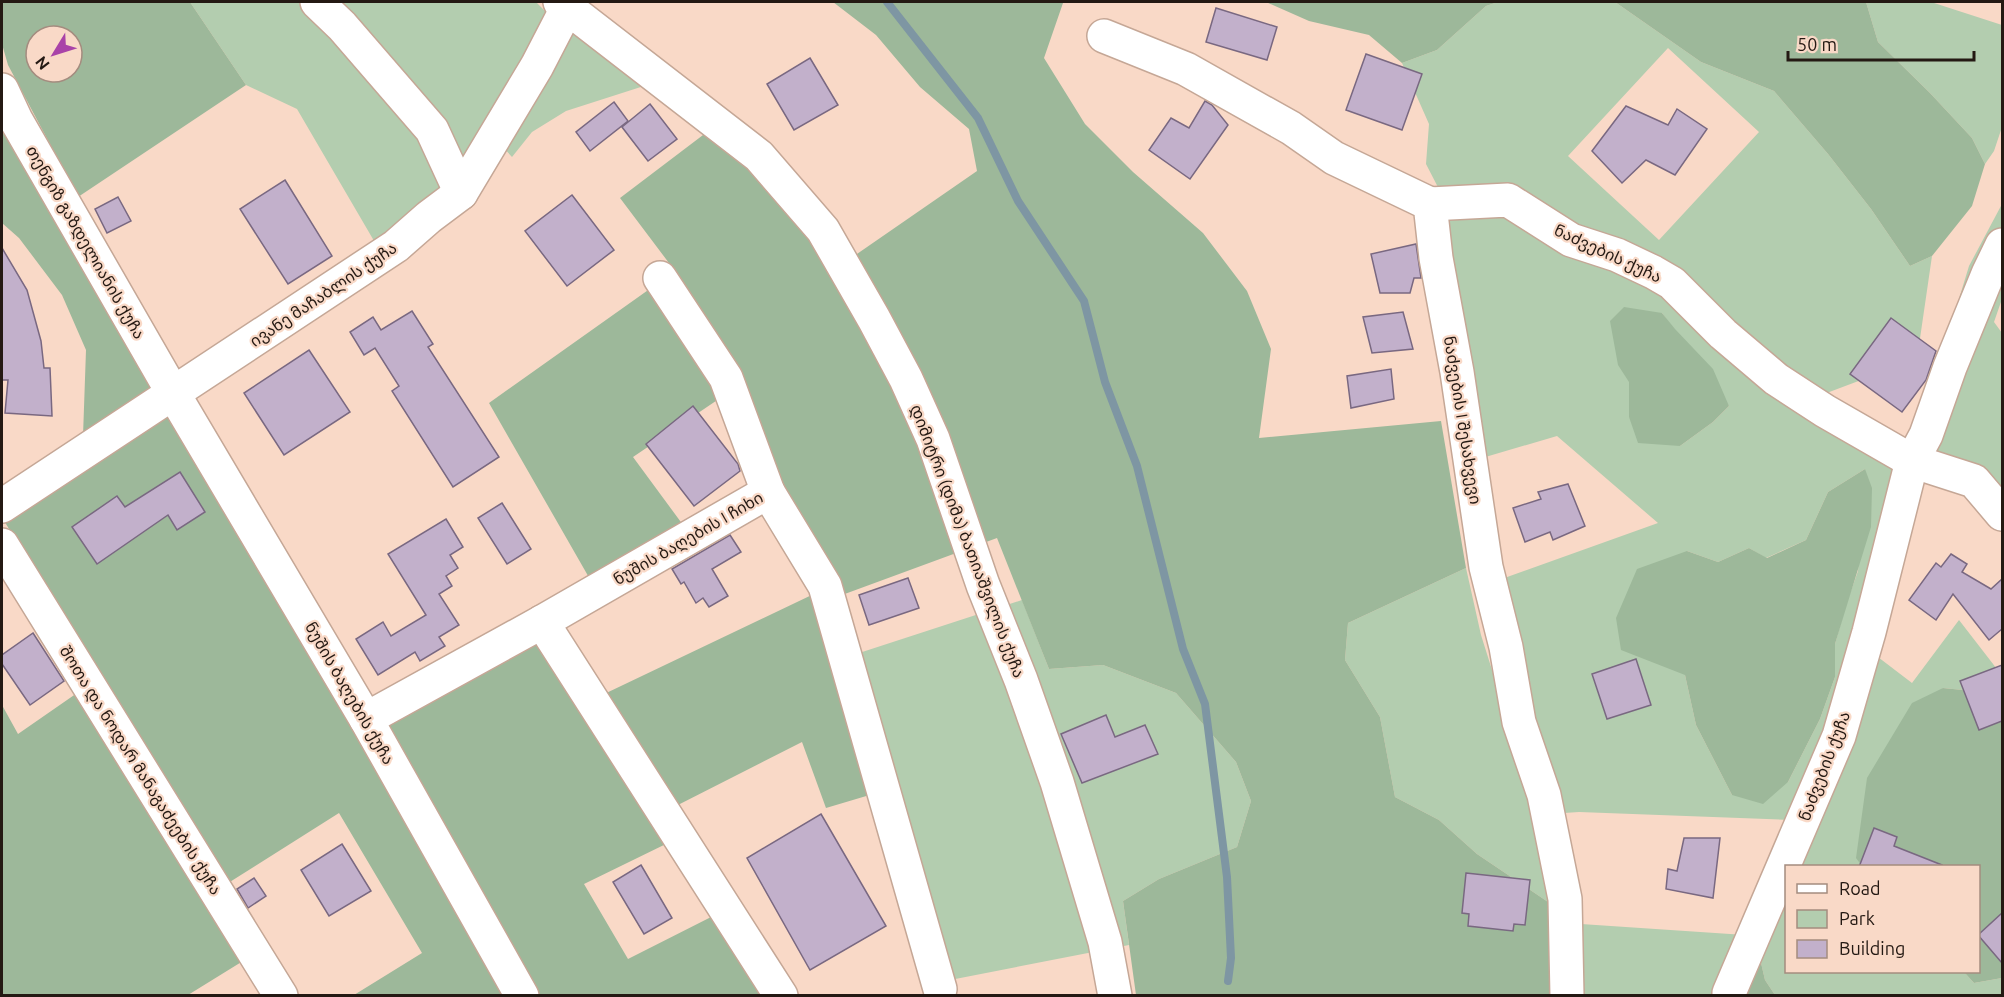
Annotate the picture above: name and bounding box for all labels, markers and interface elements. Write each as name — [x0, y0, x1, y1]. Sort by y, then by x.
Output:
north arrow — [24, 24, 84, 84]
scale bar — [1788, 24, 1974, 62]
text: 50 m — [1797, 34, 1837, 54]
text: N — [31, 53, 53, 73]
street label: თენგიზ გაზდელიანის ქუჩა — [21, 142, 149, 343]
street label: ნაძვების ქუჩა — [1551, 220, 1664, 287]
street label: ივანე მაჩაბლის ქუჩა — [246, 238, 401, 352]
street label: ნაძვების I შესახვევი — [1440, 335, 1485, 506]
street label: დიმიტრი (დიმა) ბათიაშვილის ქუჩა — [906, 402, 1029, 681]
street label: ნუშის ბაღების I ჩიხი — [610, 488, 766, 589]
street label: ნუშის ბაღების ქუჩა — [301, 619, 398, 768]
street label: შოთა და ნოდარ მანაგაძეების ქუჩა — [55, 642, 225, 899]
street label: ნაძვების ქუჩა — [1795, 709, 1854, 824]
legend — [1785, 865, 1980, 973]
text: Road — [1839, 878, 1881, 898]
text: Park — [1839, 908, 1875, 928]
text: Building — [1839, 938, 1905, 958]

